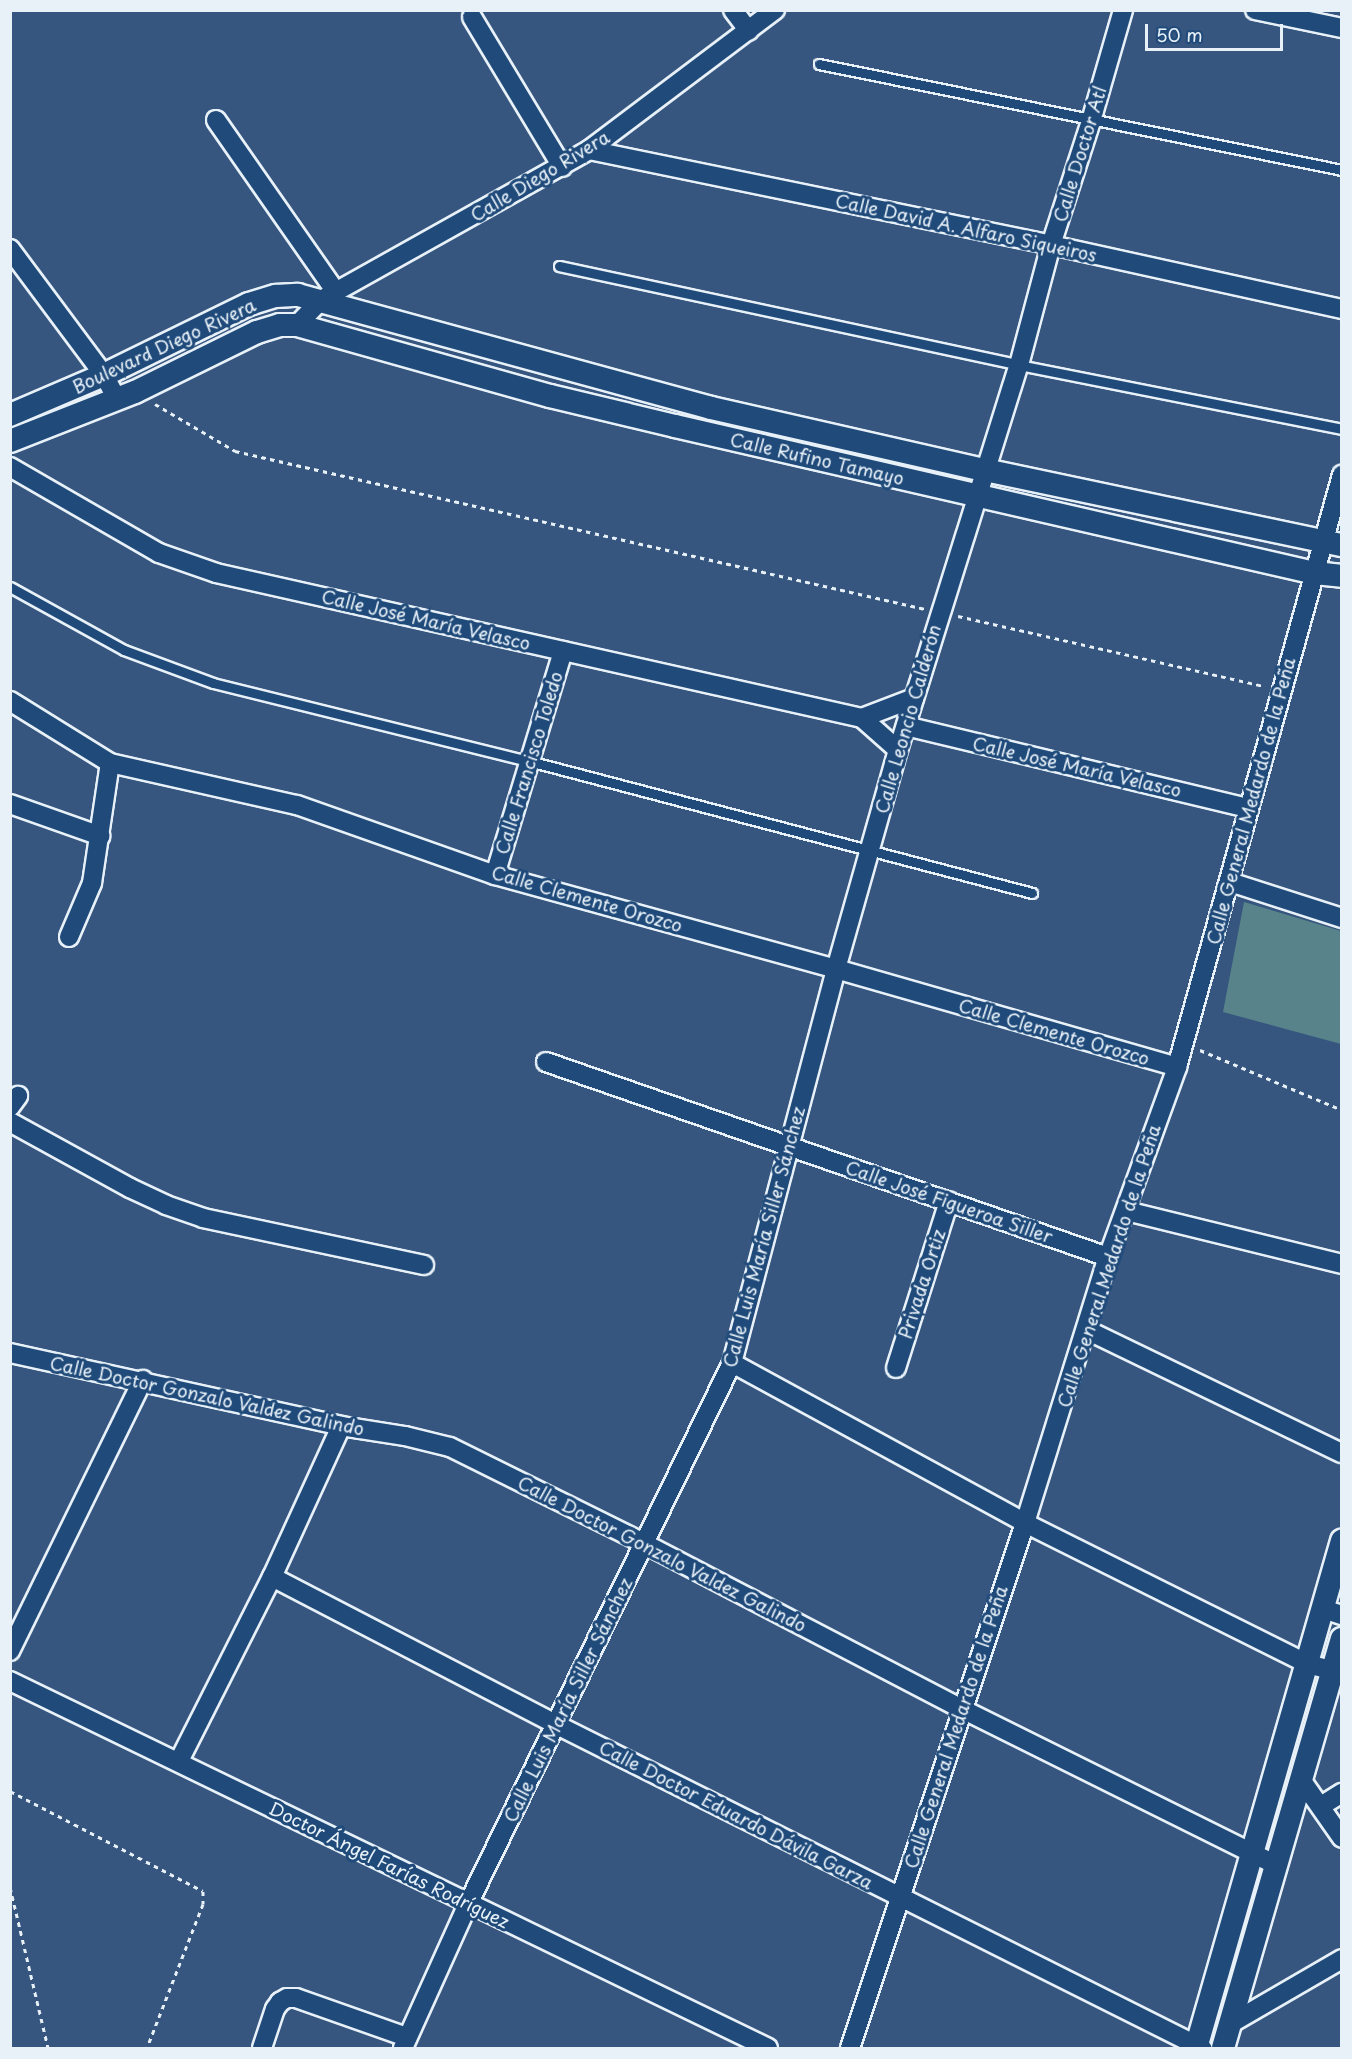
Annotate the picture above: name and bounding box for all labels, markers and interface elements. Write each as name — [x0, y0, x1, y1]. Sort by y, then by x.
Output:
scale bar — [1148, 12, 1286, 50]
text: 50 m — [1156, 21, 1203, 48]
street label: Calle Doctor Atl — [1049, 83, 1111, 225]
street label: Calle Diego Rivera — [466, 126, 614, 226]
street label: Calle David A. Alfaro Siqueiros — [833, 190, 1099, 266]
street label: Boulevard Diego Rivera — [68, 294, 260, 398]
street label: Calle Rufino Tamayo — [727, 428, 907, 490]
street label: Calle José María Velasco — [319, 585, 533, 655]
street label: Calle Leoncio Calderón — [871, 622, 945, 816]
street label: Calle General Medardo de la Peña — [1202, 655, 1300, 947]
street label: Calle Francisco Toledo — [491, 668, 567, 858]
street label: Calle José María Velasco — [970, 732, 1184, 802]
street label: Calle Clemente Orozco — [489, 861, 685, 937]
street label: Calle Clemente Orozco — [956, 994, 1152, 1070]
street label: Calle Luis María Siller Sánchez — [719, 1104, 809, 1370]
street label: Calle General Medardo de la Peña — [1053, 1122, 1165, 1410]
street label: Calle José Figueroa Siller — [841, 1156, 1057, 1248]
street label: Privada Ortiz — [894, 1226, 950, 1342]
street label: Calle Doctor Gonzalo Valdez Galindo — [48, 1352, 366, 1440]
street label: Calle Doctor Gonzalo Valdez Galindo — [514, 1472, 810, 1636]
street label: Calle Luis María Siller Sánchez — [499, 1574, 637, 1826]
street label: Calle General Medardo de la Peña — [900, 1583, 1012, 1871]
street label: Calle Doctor Eduardo Dávila Garza — [593, 1735, 879, 1895]
street label: Doctor Ángel Farías Rodríguez — [264, 1797, 514, 1933]

